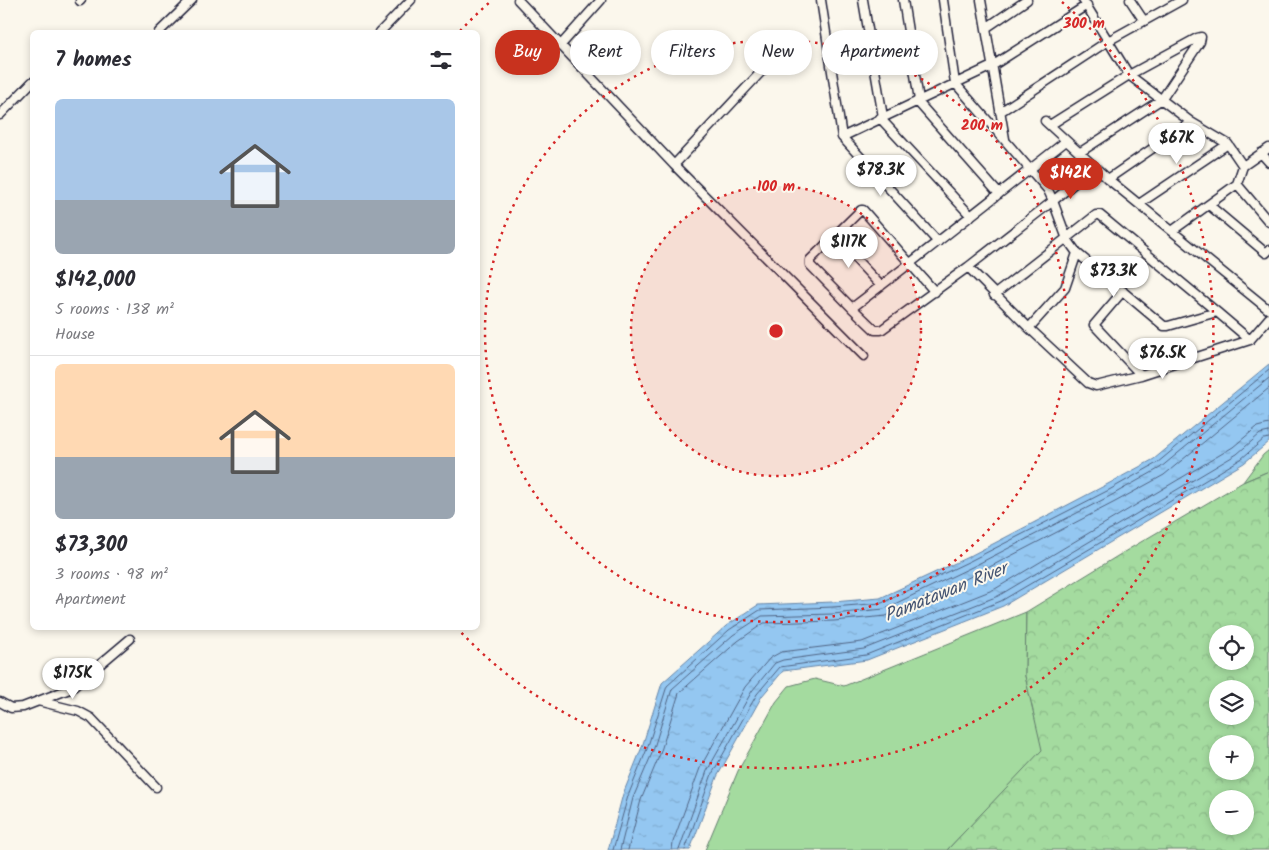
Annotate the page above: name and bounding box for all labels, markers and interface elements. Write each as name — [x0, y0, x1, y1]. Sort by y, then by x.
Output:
text: 300 m — [1062, 12, 1105, 36]
chip: Buy — [495, 30, 560, 75]
chip: Rent — [570, 30, 641, 75]
chip: Filters — [651, 30, 734, 75]
chip: New — [744, 30, 812, 75]
chip: Apartment — [822, 30, 938, 75]
text: 7 homes — [55, 44, 132, 77]
icon: filters — [427, 46, 455, 74]
text: 200 m — [961, 114, 1003, 138]
pin: $67K — [1147, 122, 1207, 165]
text: $67K — [1159, 126, 1195, 151]
icon: home — [210, 131, 300, 221]
pin: $78.3K — [840, 154, 922, 197]
text: $78.3K — [857, 158, 905, 183]
pin: $142K — [1036, 158, 1106, 200]
text: $142K — [1050, 161, 1092, 186]
text: 100 m — [757, 175, 795, 199]
pin: $117K — [814, 226, 884, 269]
text: $117K — [831, 230, 867, 255]
pin: $73.3K — [1073, 256, 1155, 298]
text: $73.3K — [1090, 259, 1138, 284]
text: $142,000 — [55, 264, 135, 297]
text: 5 rooms · 138 m² — [55, 297, 174, 322]
text: House — [55, 322, 95, 347]
centre of rings — [767, 322, 785, 340]
pin: $76.5K — [1122, 338, 1204, 380]
text: $76.5K — [1139, 341, 1187, 366]
icon: home — [210, 397, 300, 487]
text: $73,300 — [55, 529, 127, 562]
water label: Pamatawan River — [880, 554, 1016, 631]
text: 3 rooms · 98 m² — [55, 562, 168, 587]
text: Apartment — [55, 587, 126, 612]
map controls — [1209, 625, 1254, 835]
button: locate — [1209, 625, 1254, 670]
pin: $175K — [38, 658, 108, 700]
text: $175K — [53, 661, 93, 686]
button: layers — [1209, 680, 1254, 725]
button: + — [1209, 735, 1254, 780]
button: − — [1209, 790, 1254, 835]

